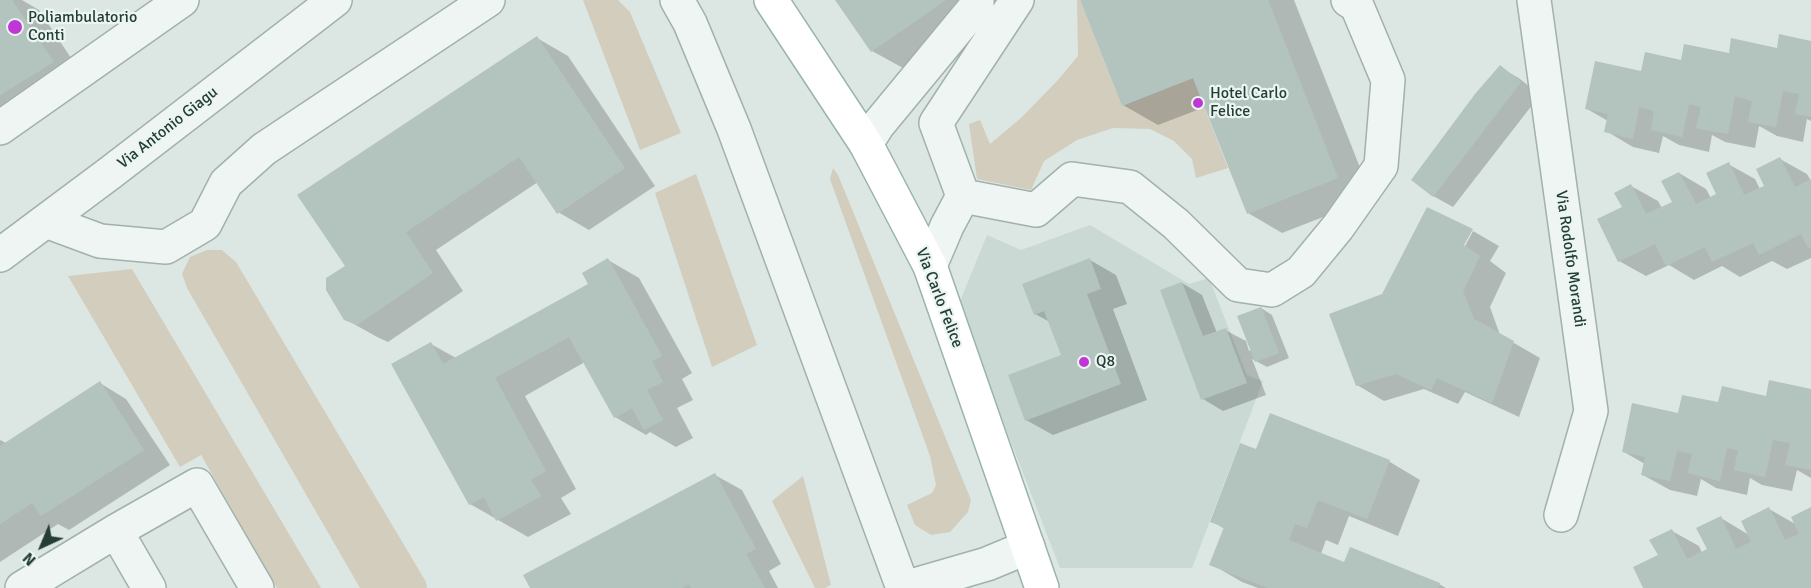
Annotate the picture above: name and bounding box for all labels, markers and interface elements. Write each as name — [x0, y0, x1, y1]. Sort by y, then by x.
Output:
place label: Poliambulatorio Conti — [28, 8, 137, 46]
marker: Poliambulatorio Conti — [6, 18, 24, 36]
street label: Via Antonio Giagu — [114, 83, 222, 173]
place label: Hotel Carlo Felice — [1210, 84, 1287, 122]
marker: Hotel Carlo Felice — [1191, 96, 1205, 110]
street label: Via Rodolfo Morandi — [1551, 189, 1589, 329]
street label: Via Carlo Felice — [911, 245, 967, 351]
place label: Q8 — [1096, 352, 1115, 372]
marker: Q8 — [1077, 355, 1091, 369]
north arrow — [12, 516, 72, 576]
text: N — [19, 548, 40, 570]

